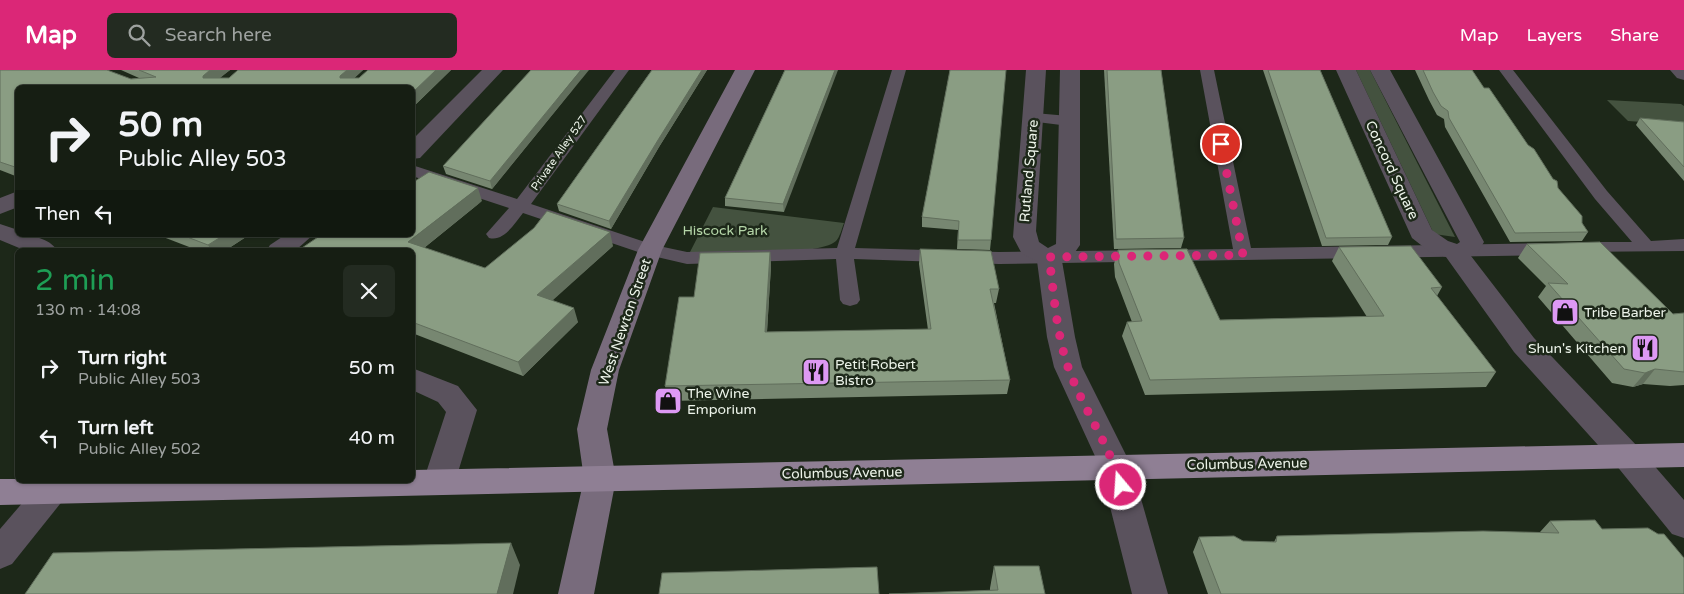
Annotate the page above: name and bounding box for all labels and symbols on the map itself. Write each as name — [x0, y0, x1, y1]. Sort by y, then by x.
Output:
street label: Private Alley 527 — [528, 113, 590, 193]
street label: Concord Square — [1362, 118, 1422, 222]
street label: Rutland Square — [1016, 119, 1042, 223]
pin — [1200, 123, 1242, 165]
park label: Hiscock Park — [682, 222, 768, 239]
street label: West Newton Street — [595, 256, 655, 388]
shop icon: Tribe Barber — [1550, 297, 1580, 327]
place label: Tribe Barber — [1584, 304, 1667, 321]
restaurant icon: Shun's Kitchen — [1630, 333, 1660, 363]
place label: Shun's Kitchen — [1528, 340, 1626, 357]
place label: Petit Robert Bistro — [835, 356, 917, 389]
restaurant icon: Petit Robert Bistro — [801, 357, 831, 387]
place label: The Wine Emporium — [687, 385, 756, 418]
shop icon: The Wine Emporium — [653, 386, 683, 416]
street label: Columbus Avenue — [1187, 454, 1308, 474]
position arrow — [1094, 458, 1146, 510]
street label: Columbus Avenue — [782, 463, 903, 483]

